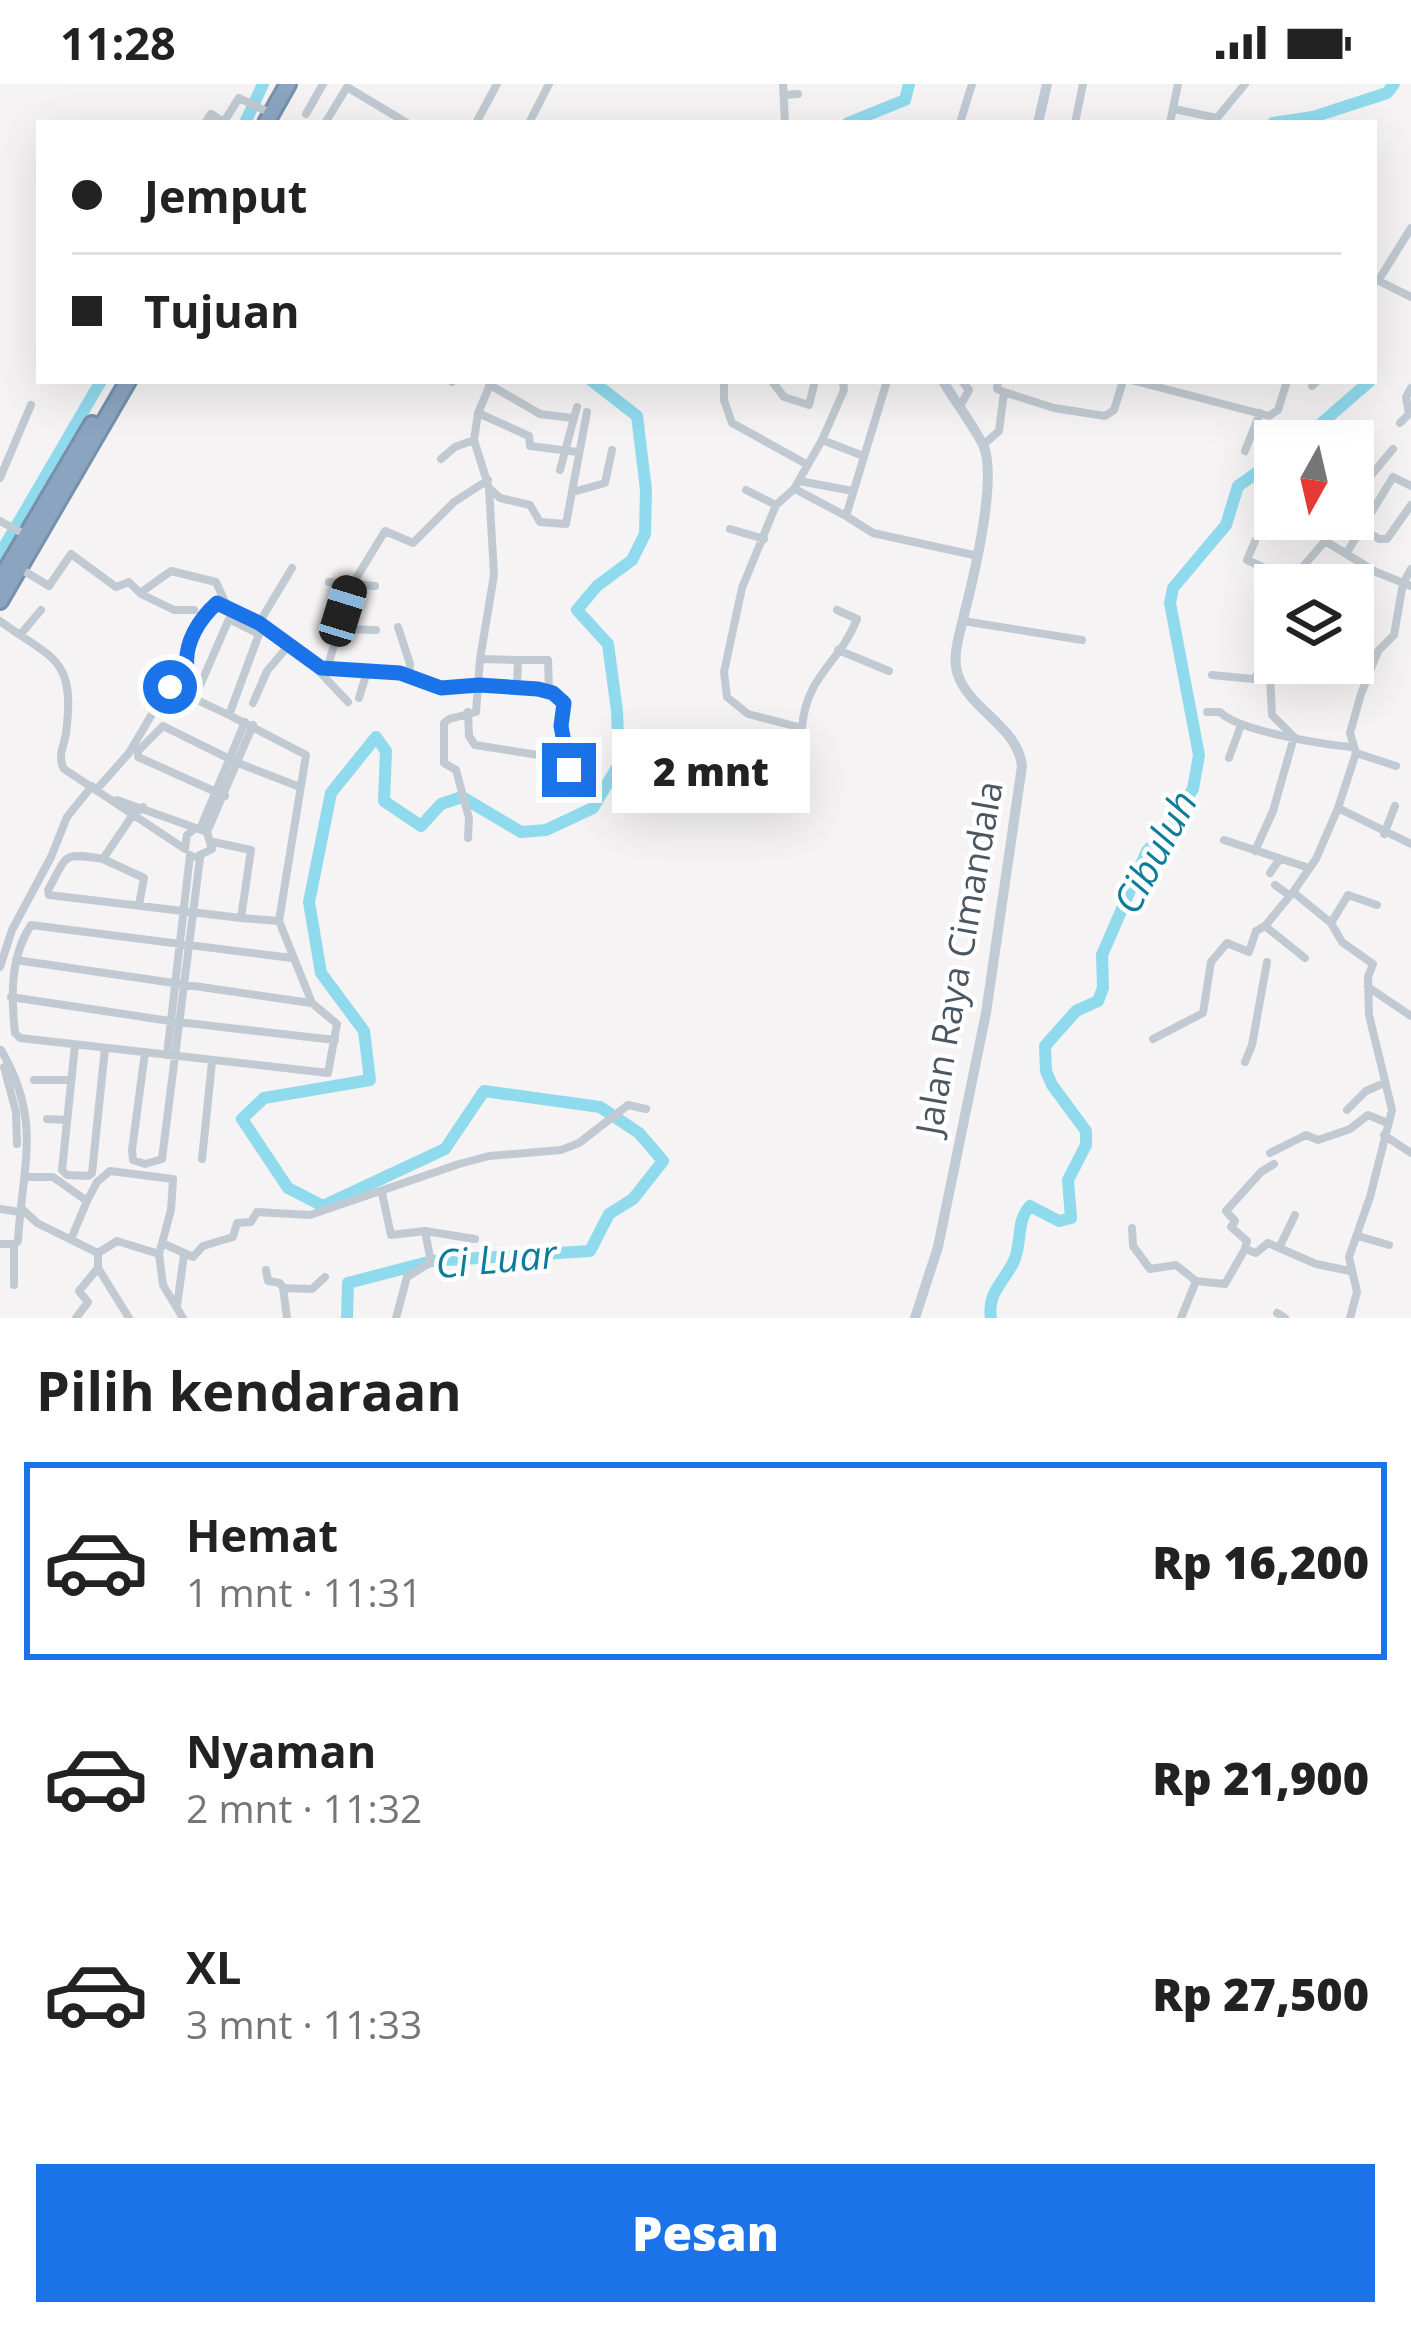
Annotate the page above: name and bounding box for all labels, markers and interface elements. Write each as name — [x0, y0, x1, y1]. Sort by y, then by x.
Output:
text: 11:28 — [60, 12, 176, 73]
text: Jemput — [144, 165, 307, 226]
text: Tujuan — [144, 280, 300, 341]
north arrow — [1254, 420, 1374, 540]
map controls — [1254, 420, 1374, 684]
button: layers — [1254, 564, 1374, 684]
car — [315, 571, 371, 651]
route start — [143, 660, 197, 714]
callout: 2 mnt — [611, 728, 809, 812]
route end — [542, 743, 596, 797]
text: 2 mnt — [653, 744, 769, 797]
street label: Jalan Raya Cimandala — [903, 777, 1014, 1141]
water label: Cibuluh — [1099, 780, 1208, 922]
water label: Ci Luar — [433, 1226, 560, 1289]
text: Pilih kendaraan — [36, 1353, 462, 1427]
text: Hemat — [186, 1504, 338, 1565]
icon: car — [42, 1507, 150, 1615]
text: Rp 16,200 — [1152, 1531, 1369, 1592]
text: 1 mnt · 11:31 — [186, 1565, 422, 1618]
text: Nyaman — [186, 1720, 376, 1781]
icon: car — [42, 1723, 150, 1831]
text: Rp 21,900 — [1152, 1747, 1369, 1808]
text: 2 mnt · 11:32 — [186, 1781, 422, 1834]
text: XL — [186, 1936, 241, 1997]
icon: car — [42, 1939, 150, 2047]
text: Rp 27,500 — [1152, 1963, 1369, 2024]
text: 3 mnt · 11:33 — [186, 1997, 422, 2050]
button: Pesan — [36, 2164, 1375, 2302]

